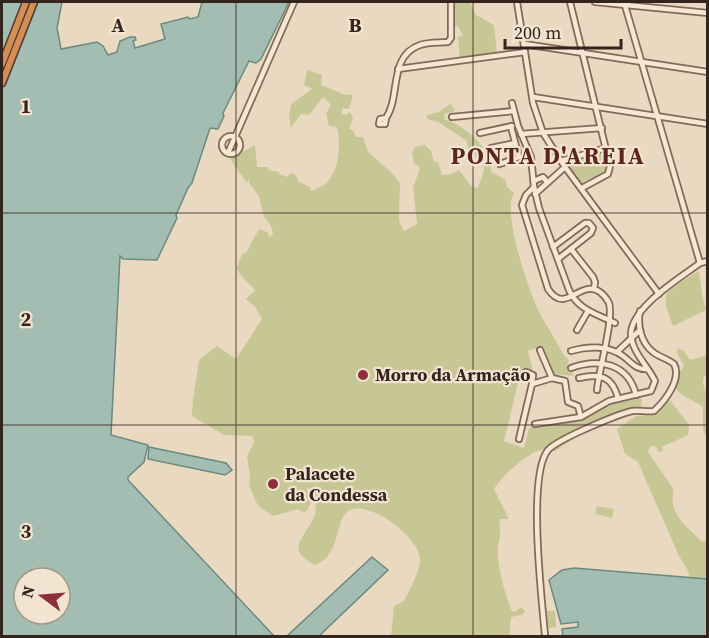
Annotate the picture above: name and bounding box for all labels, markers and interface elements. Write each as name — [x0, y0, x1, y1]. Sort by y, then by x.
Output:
text: A — [111, 11, 125, 39]
text: B — [348, 11, 362, 39]
scale bar — [505, 12, 620, 50]
text: 200 m — [514, 20, 561, 45]
text: 1 — [21, 92, 31, 120]
district label: PONTA D'AREIA — [451, 139, 645, 172]
text: 2 — [21, 305, 32, 333]
place label: Morro da Armação — [375, 362, 530, 387]
marker: Morro da Armação — [356, 368, 370, 382]
place label: Palacete da Condessa — [285, 461, 388, 507]
marker: Palacete da Condessa — [266, 477, 280, 491]
text: 3 — [21, 517, 32, 545]
north arrow — [12, 566, 72, 626]
text: N — [15, 583, 40, 600]

